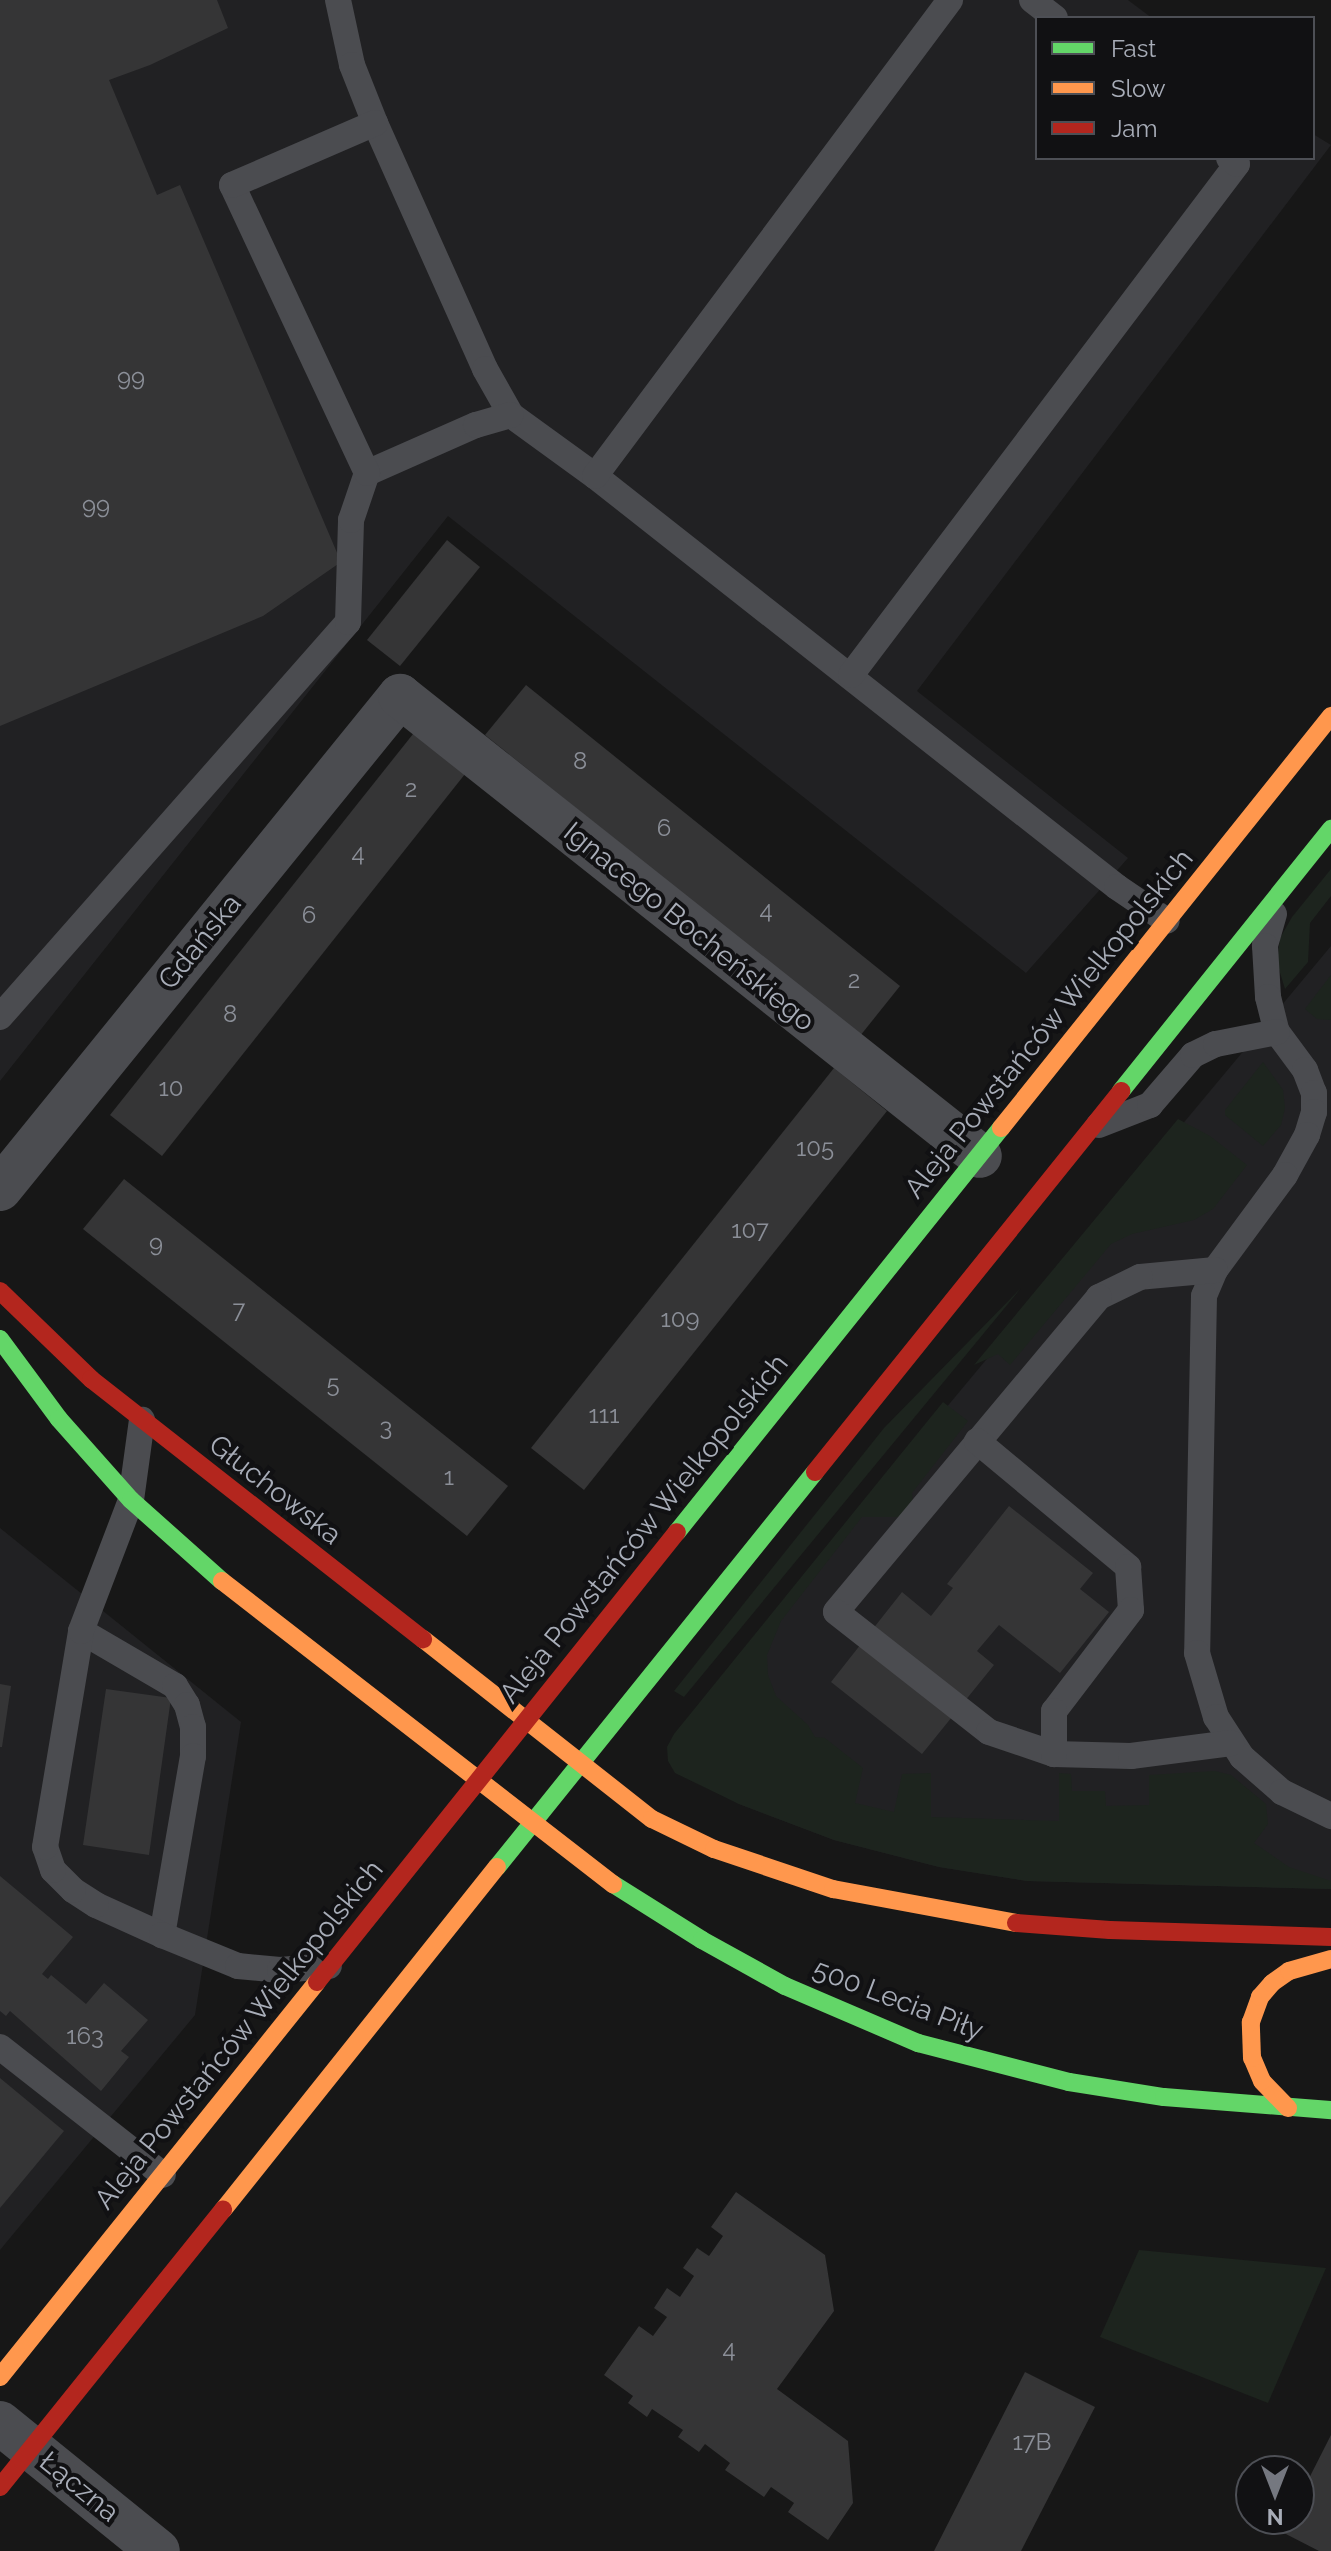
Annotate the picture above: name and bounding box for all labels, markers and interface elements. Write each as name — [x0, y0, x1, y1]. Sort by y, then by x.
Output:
legend — [1035, 16, 1315, 160]
text: Fast — [1111, 34, 1156, 63]
text: Slow — [1111, 74, 1165, 103]
text: Jam — [1111, 114, 1157, 143]
house number: 99 — [117, 364, 145, 392]
house number: 99 — [82, 492, 110, 520]
house number: 8 — [573, 747, 587, 775]
house number: 2 — [405, 775, 417, 803]
house number: 6 — [657, 814, 671, 842]
street label: Ignacego Bocheńskiego — [557, 815, 821, 1039]
house number: 4 — [351, 839, 365, 867]
street label: Aleja Powstańców Wielkopolskich — [897, 842, 1201, 1206]
street label: Gdańska — [152, 888, 248, 996]
house number: 4 — [759, 896, 773, 924]
house number: 6 — [302, 901, 316, 929]
house number: 2 — [848, 966, 860, 994]
house number: 8 — [223, 1000, 237, 1028]
house number: 10 — [159, 1074, 183, 1102]
house number: 105 — [796, 1134, 834, 1162]
house number: 107 — [731, 1216, 769, 1244]
house number: 9 — [149, 1230, 163, 1258]
house number: 7 — [233, 1296, 245, 1324]
house number: 109 — [660, 1305, 700, 1333]
street label: Aleja Powstańców Wielkopolskich — [492, 1347, 796, 1711]
house number: 5 — [326, 1370, 340, 1398]
house number: 111 — [589, 1401, 619, 1429]
house number: 3 — [380, 1413, 392, 1441]
street label: Głuchowska — [202, 1428, 348, 1552]
house number: 1 — [444, 1463, 454, 1491]
street label: Aleja Powstańców Wielkopolskich — [87, 1853, 391, 2217]
street label: 500 Lecia Piły — [808, 1952, 988, 2048]
house number: 163 — [66, 2022, 104, 2050]
house number: 4 — [722, 2335, 736, 2363]
house number: 17B — [1013, 2428, 1051, 2456]
street label: Łączna — [32, 2445, 126, 2529]
north arrow — [1235, 2455, 1315, 2535]
text: N — [1267, 2504, 1283, 2530]

